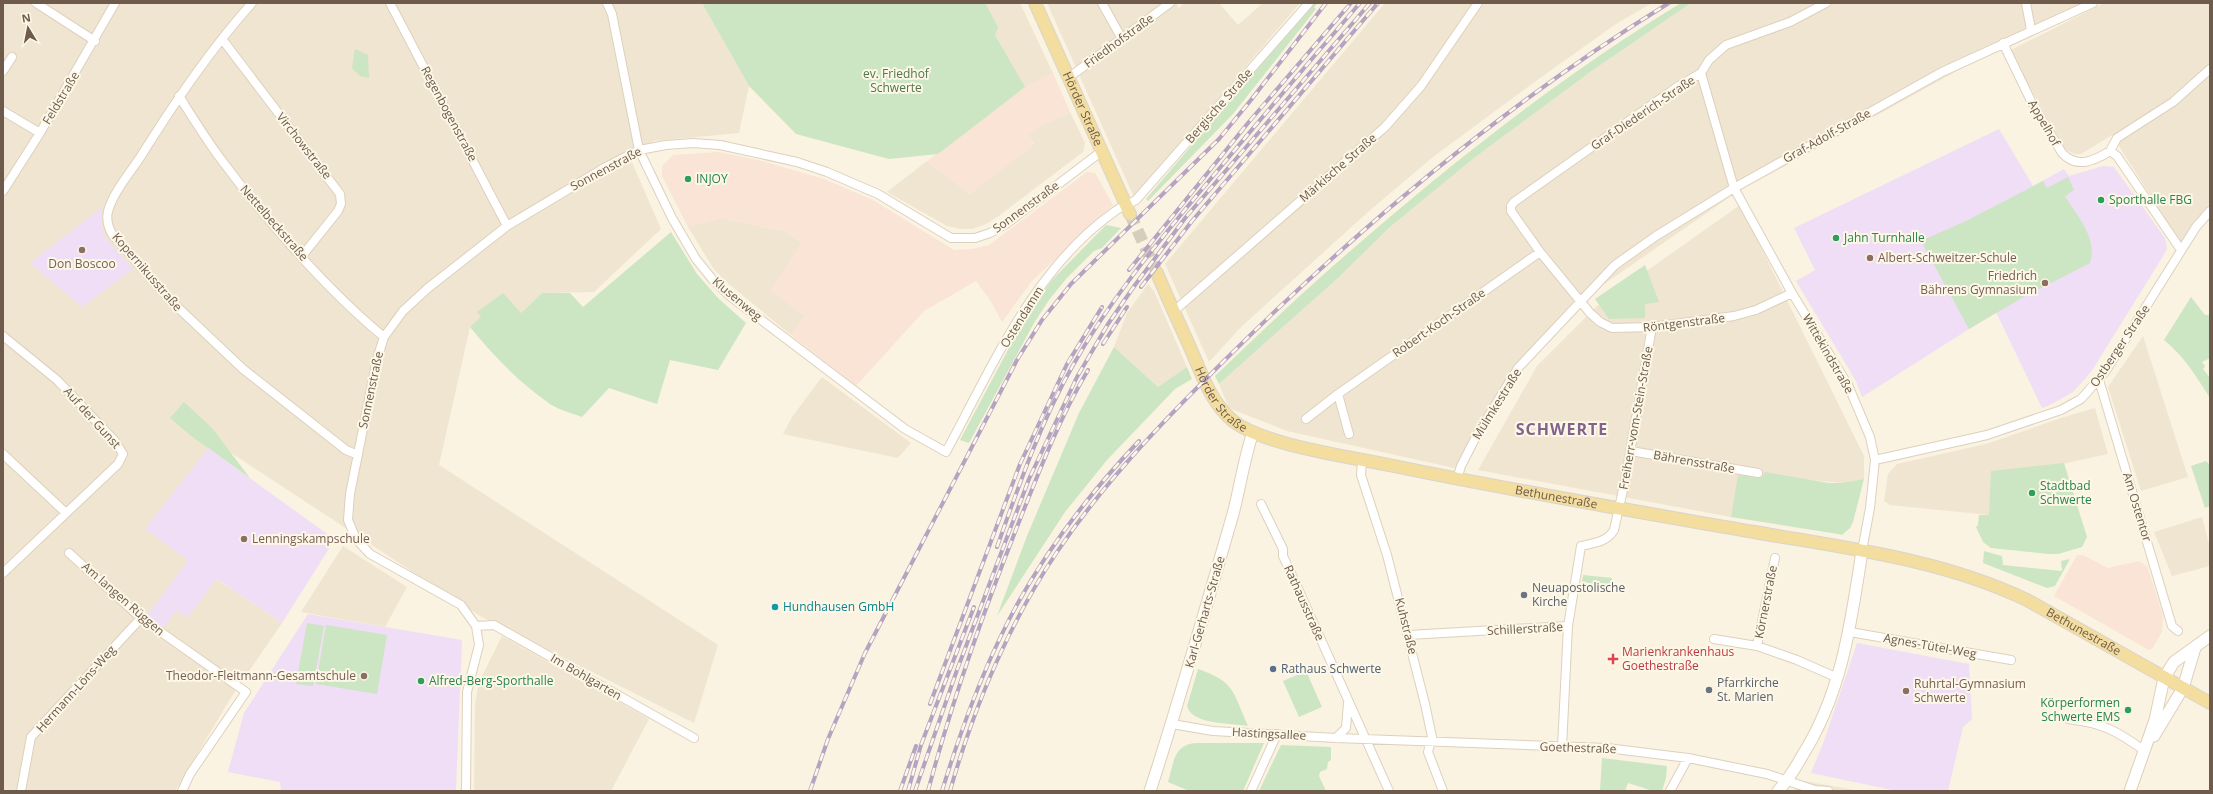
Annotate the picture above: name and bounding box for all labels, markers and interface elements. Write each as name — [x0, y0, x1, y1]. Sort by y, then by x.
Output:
north arrow — [8, 8, 48, 48]
text: N — [20, 9, 32, 26]
street label: Friedhofstraße — [1080, 9, 1157, 72]
street label: Regenbogenstraße — [417, 63, 482, 165]
street label: Bergische Straße — [1181, 64, 1256, 147]
park label: ev. Friedhof Schwerte — [863, 65, 930, 96]
street label: Feldstraße — [38, 68, 83, 127]
street label: Hörder Straße — [1059, 69, 1107, 149]
street label: Graf-Diederich-Straße — [1587, 71, 1698, 154]
street label: Appelhof — [2024, 97, 2065, 150]
street label: Graf-Adolf-Straße — [1780, 104, 1874, 167]
street label: Virchowstraße — [273, 109, 336, 183]
street label: Märkische Straße — [1295, 129, 1380, 206]
street label: Sonnenstraße — [567, 143, 645, 194]
place label: INJOY — [696, 170, 728, 187]
marker: INJOY — [683, 174, 693, 184]
street label: Sonnenstraße — [989, 177, 1063, 237]
street label: Nettelbeckstraße — [236, 181, 312, 265]
place label: Sporthalle FBG — [2109, 191, 2192, 208]
marker: Sporthalle FBG — [2096, 195, 2106, 205]
street label: Kopernikusstraße — [108, 229, 186, 315]
place label: Jahn Turnhalle — [1843, 229, 1925, 246]
marker: Jahn Turnhalle — [1831, 233, 1841, 243]
marker: Don Boscoo — [77, 245, 87, 255]
place label: Albert-Schweitzer-Schule — [1878, 249, 2017, 266]
marker: Albert-Schweitzer-Schule — [1865, 253, 1875, 263]
place label: Don Boscoo — [48, 255, 116, 272]
place label: Friedrich Bährens Gymnasium — [1920, 267, 2037, 298]
street label: Klusenweg — [709, 273, 766, 325]
marker: Friedrich Bährens Gymnasium — [2040, 278, 2050, 288]
street label: Ostendamm — [996, 283, 1047, 351]
street label: Robert-Koch-Straße — [1389, 284, 1489, 361]
street label: Ostberger Straße — [2086, 301, 2154, 390]
street label: Röntgenstraße — [1642, 309, 1726, 336]
street label: Wittekindstraße — [1799, 311, 1858, 397]
street label: Freiherr-vom-Stein-Straße — [1615, 345, 1657, 491]
street label: Sonnenstraße — [354, 350, 387, 430]
street label: Hörder Straße — [1191, 364, 1251, 436]
street label: Mülmkestraße — [1468, 365, 1525, 443]
street label: Auf der Gunst — [60, 383, 125, 452]
district label: SCHWERTE — [1516, 418, 1608, 440]
street label: Bährensstraße — [1652, 446, 1736, 477]
street label: Am Ostentor — [2119, 470, 2156, 544]
place label: Stadtbad Schwerte — [2040, 477, 2092, 508]
street label: Bethunestraße — [1514, 481, 1599, 513]
marker: Stadtbad Schwerte — [2027, 488, 2037, 498]
place label: Lenningskampschule — [252, 530, 370, 547]
marker: Lenningskampschule — [239, 534, 249, 544]
street label: Karl-Gerharts-Straße — [1180, 554, 1229, 670]
street label: Am langen Rüggen — [78, 558, 168, 639]
street label: Rathausstraße — [1280, 562, 1329, 644]
street label: Körnerstraße — [1750, 564, 1781, 640]
place label: Neuapostolische Kirche — [1532, 579, 1625, 610]
marker: Neuapostolische Kirche — [1519, 590, 1529, 600]
street label: Kuhstraße — [1391, 596, 1422, 656]
place label: Hundhausen GmbH — [783, 598, 894, 615]
marker: Hundhausen GmbH — [770, 602, 780, 612]
street label: Bethunestraße — [2043, 604, 2125, 659]
street label: Schillerstraße — [1486, 618, 1564, 639]
street label: Agnes-Tütel-Weg — [1882, 629, 1978, 662]
street label: Hermann-Löns-Weg — [32, 641, 120, 736]
place label: Marienkrankenhaus Goethestraße — [1622, 643, 1735, 674]
street label: Im Bohlgarten — [548, 649, 625, 704]
marker: Marienkrankenhaus Goethestraße — [1607, 653, 1619, 665]
place label: Rathaus Schwerte — [1281, 660, 1381, 677]
marker: Rathaus Schwerte — [1268, 664, 1278, 674]
place label: Theodor-Fleitmann-Gesamtschule — [166, 667, 356, 684]
marker: Theodor-Fleitmann-Gesamtschule — [359, 671, 369, 681]
place label: Alfred-Berg-Sporthalle — [429, 672, 554, 689]
place label: Pfarrkirche St. Marien — [1717, 674, 1779, 705]
place label: Ruhrtal-Gymnasium Schwerte — [1914, 675, 2026, 706]
marker: Alfred-Berg-Sporthalle — [416, 676, 426, 686]
marker: Pfarrkirche St. Marien — [1704, 685, 1714, 695]
marker: Ruhrtal-Gymnasium Schwerte — [1901, 686, 1911, 696]
place label: Körperformen Schwerte EMS — [2040, 694, 2120, 725]
marker: Körperformen Schwerte EMS — [2123, 705, 2133, 715]
street label: Hastingsallee — [1231, 723, 1307, 744]
street label: Goethestraße — [1539, 738, 1617, 757]

